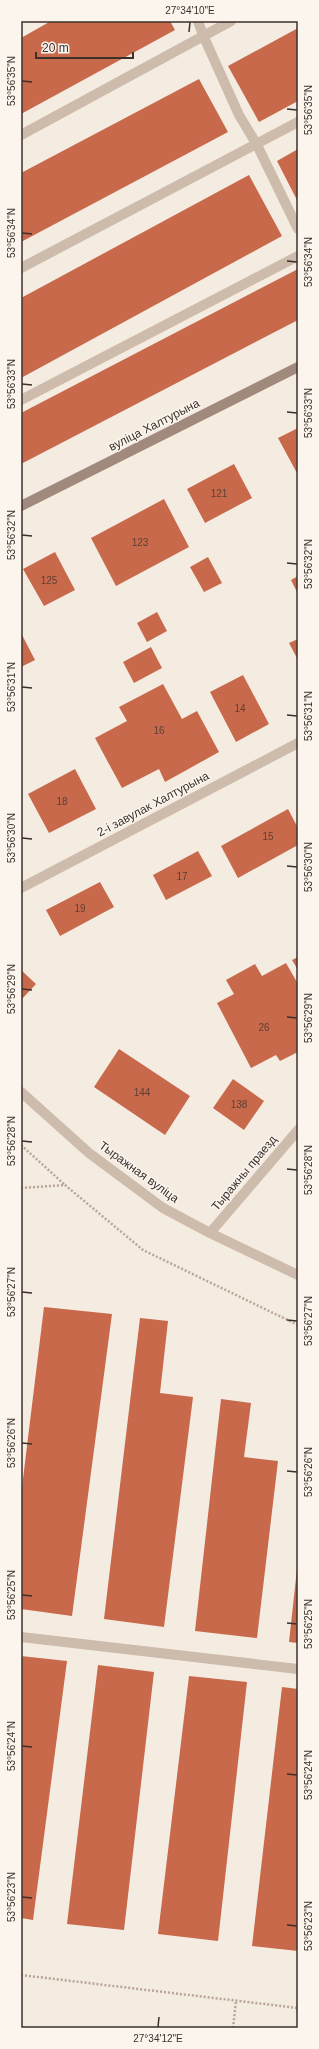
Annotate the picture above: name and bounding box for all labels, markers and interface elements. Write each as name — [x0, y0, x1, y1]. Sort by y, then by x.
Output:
text: 27°34'10"E — [165, 5, 215, 16]
scale bar — [36, 34, 133, 60]
text: 20 m — [42, 41, 69, 55]
text: 53°56'35"N — [6, 56, 17, 106]
text: 53°56'35"N — [303, 85, 314, 135]
text: 53°56'34"N — [6, 208, 17, 258]
text: 53°56'34"N — [303, 237, 314, 287]
text: 53°56'33"N — [6, 359, 17, 409]
text: 53°56'33"N — [303, 388, 314, 438]
street label: вуліца Халтурына — [106, 396, 202, 454]
house number: 121 — [211, 488, 228, 499]
text: 53°56'32"N — [6, 510, 17, 560]
house number: 123 — [132, 537, 149, 548]
text: 53°56'32"N — [303, 539, 314, 589]
house number: 125 — [41, 575, 58, 586]
text: 53°56'31"N — [6, 662, 17, 712]
text: 53°56'31"N — [303, 691, 314, 741]
house number: 14 — [234, 703, 246, 714]
house number: 16 — [153, 725, 165, 736]
street label: 2-і завулак Халтурына — [95, 768, 212, 839]
house number: 18 — [56, 796, 68, 807]
text: 53°56'30"N — [6, 813, 17, 863]
house number: 15 — [262, 831, 274, 842]
text: 53°56'30"N — [303, 842, 314, 892]
house number: 17 — [176, 871, 188, 882]
house number: 19 — [74, 903, 86, 914]
text: 53°56'29"N — [6, 964, 17, 1014]
text: 53°56'29"N — [303, 993, 314, 1043]
house number: 26 — [258, 1022, 270, 1033]
house number: 144 — [134, 1087, 151, 1098]
house number: 138 — [231, 1099, 248, 1110]
text: 53°56'28"N — [6, 1116, 17, 1166]
street label: Тыражны праезд — [208, 1133, 280, 1213]
street label: Тыражная вуліца — [96, 1138, 182, 1206]
text: 53°56'28"N — [303, 1145, 314, 1195]
text: 53°56'27"N — [6, 1267, 17, 1317]
text: 53°56'27"N — [303, 1296, 314, 1346]
text: 53°56'26"N — [6, 1418, 17, 1468]
text: 53°56'26"N — [303, 1447, 314, 1497]
text: 53°56'25"N — [6, 1570, 17, 1620]
text: 53°56'25"N — [303, 1599, 314, 1649]
text: 53°56'24"N — [6, 1721, 17, 1771]
text: 53°56'24"N — [303, 1750, 314, 1800]
text: 53°56'23"N — [6, 1872, 17, 1922]
text: 53°56'23"N — [303, 1901, 314, 1951]
text: 27°34'12"E — [133, 2033, 183, 2044]

